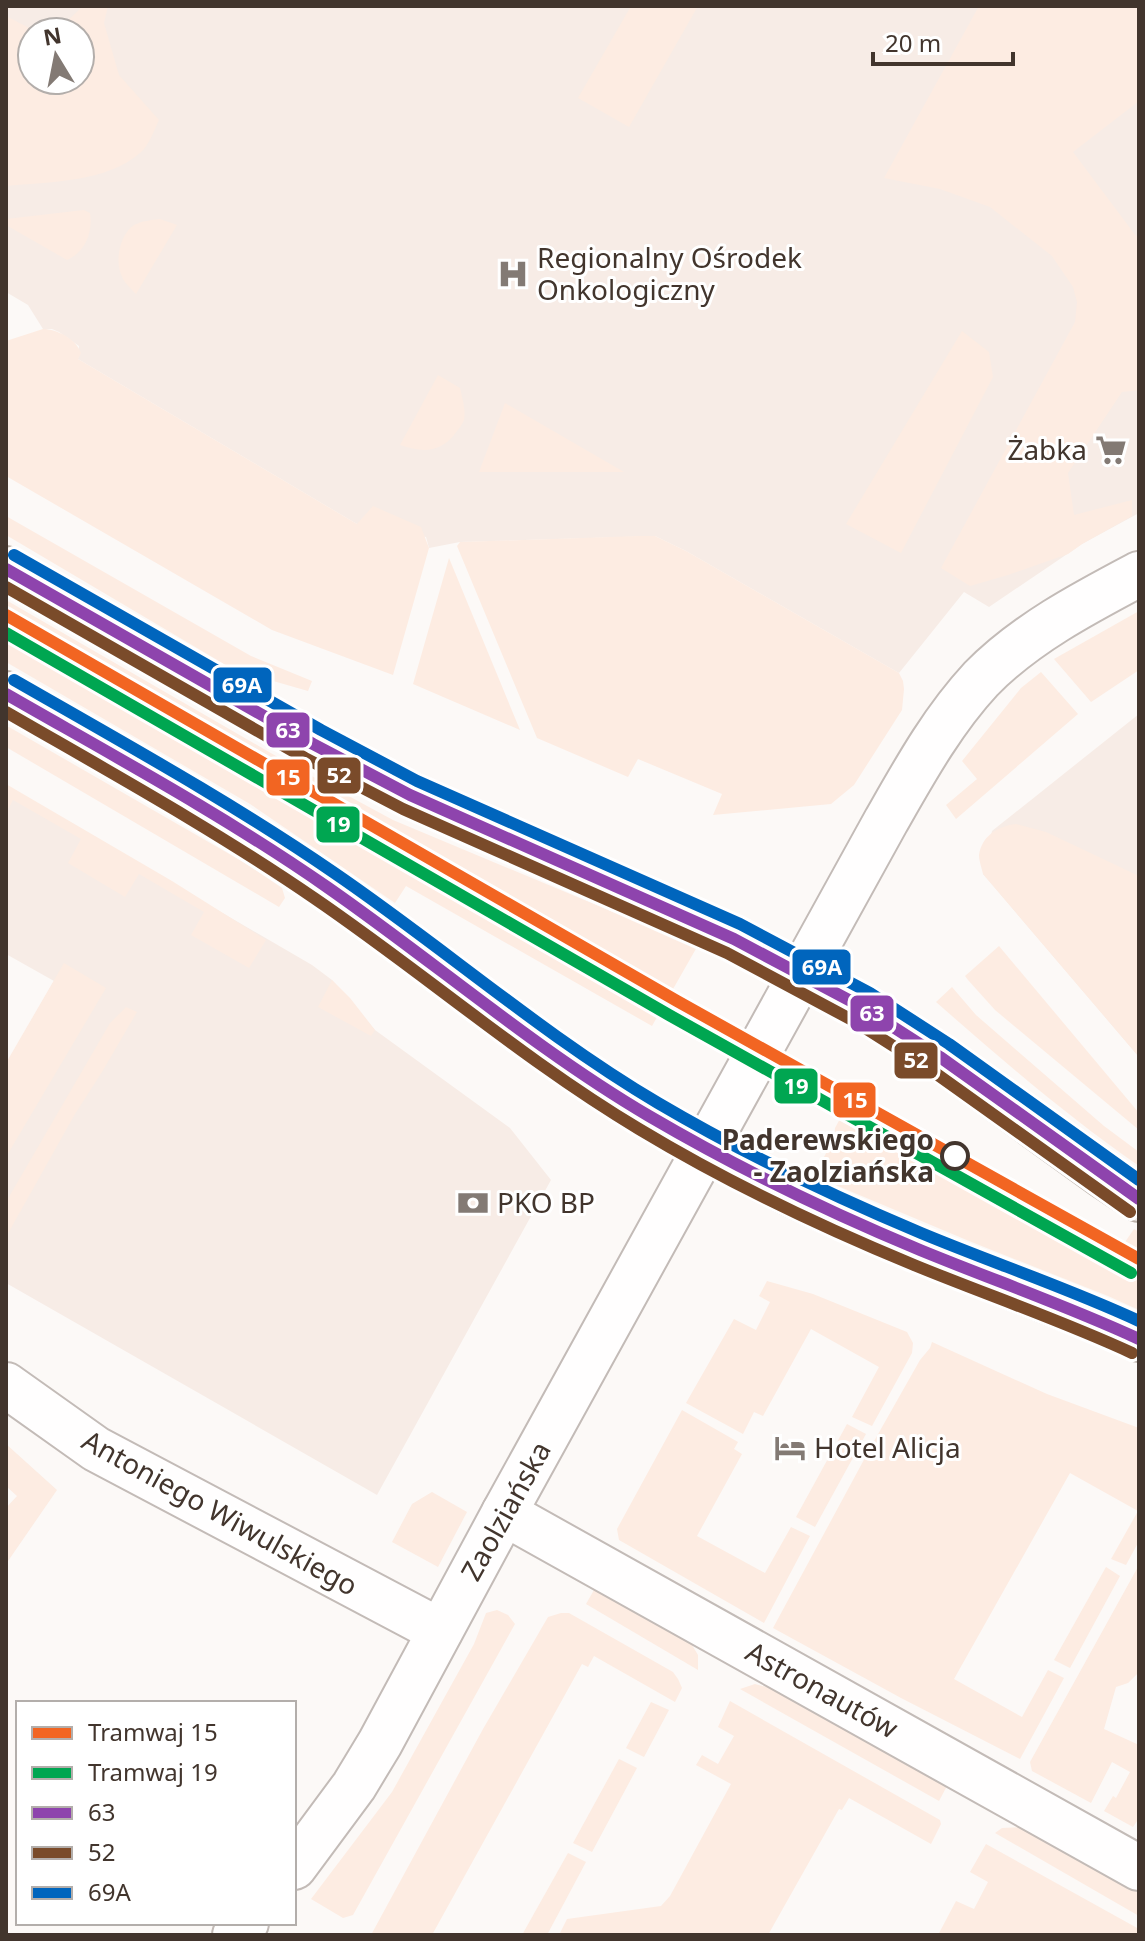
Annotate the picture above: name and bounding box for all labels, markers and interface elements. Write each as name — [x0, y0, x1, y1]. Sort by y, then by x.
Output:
north arrow — [16, 16, 96, 96]
scale bar — [873, 16, 1013, 66]
text: N — [41, 19, 64, 52]
text: 20 m — [885, 26, 941, 59]
place label: Regionalny Ośrodek Onkologiczny — [537, 238, 802, 308]
hospital icon: Regionalny Ośrodek Onkologiczny — [496, 257, 530, 291]
place label: Żabka — [1007, 430, 1087, 468]
supermarket icon: Żabka — [1094, 433, 1128, 467]
line badge: 69A — [212, 666, 273, 704]
text: 69A — [222, 669, 263, 699]
line badge: 63 — [265, 711, 311, 749]
text: 63 — [275, 714, 301, 744]
line badge: 52 — [316, 756, 362, 795]
line badge: 15 — [265, 758, 311, 797]
text: 52 — [326, 759, 352, 789]
text: 15 — [275, 761, 301, 791]
line badge: 19 — [315, 805, 361, 844]
text: 19 — [325, 808, 351, 838]
line badge: 69A — [791, 948, 852, 986]
text: 69A — [802, 951, 843, 981]
line badge: 63 — [849, 994, 895, 1033]
text: 63 — [859, 997, 885, 1027]
line badge: 52 — [893, 1041, 939, 1080]
text: 52 — [903, 1044, 929, 1074]
line badge: 19 — [773, 1067, 819, 1105]
text: 19 — [783, 1070, 809, 1100]
line badge: 15 — [832, 1081, 877, 1119]
text: 15 — [842, 1084, 868, 1114]
place label: Paderewskiego - Zaolziańska — [722, 1120, 934, 1190]
marker: Paderewskiego - Zaolziańska — [941, 1142, 969, 1170]
place label: PKO BP — [497, 1183, 595, 1221]
bank icon: PKO BP — [456, 1186, 490, 1220]
street label: Antoniego Wiwulskiego — [76, 1421, 365, 1604]
place label: Hotel Alicja — [814, 1428, 961, 1466]
hotel icon: Hotel Alicja — [773, 1431, 807, 1465]
street label: Zaolziańska — [451, 1434, 559, 1587]
street label: Astronautów — [740, 1632, 905, 1747]
legend — [16, 1701, 296, 1925]
text: Tramwaj 15 — [88, 1715, 218, 1748]
text: Tramwaj 19 — [88, 1755, 218, 1788]
text: 63 — [88, 1795, 115, 1828]
text: 52 — [88, 1835, 115, 1868]
text: 69A — [88, 1875, 131, 1908]

